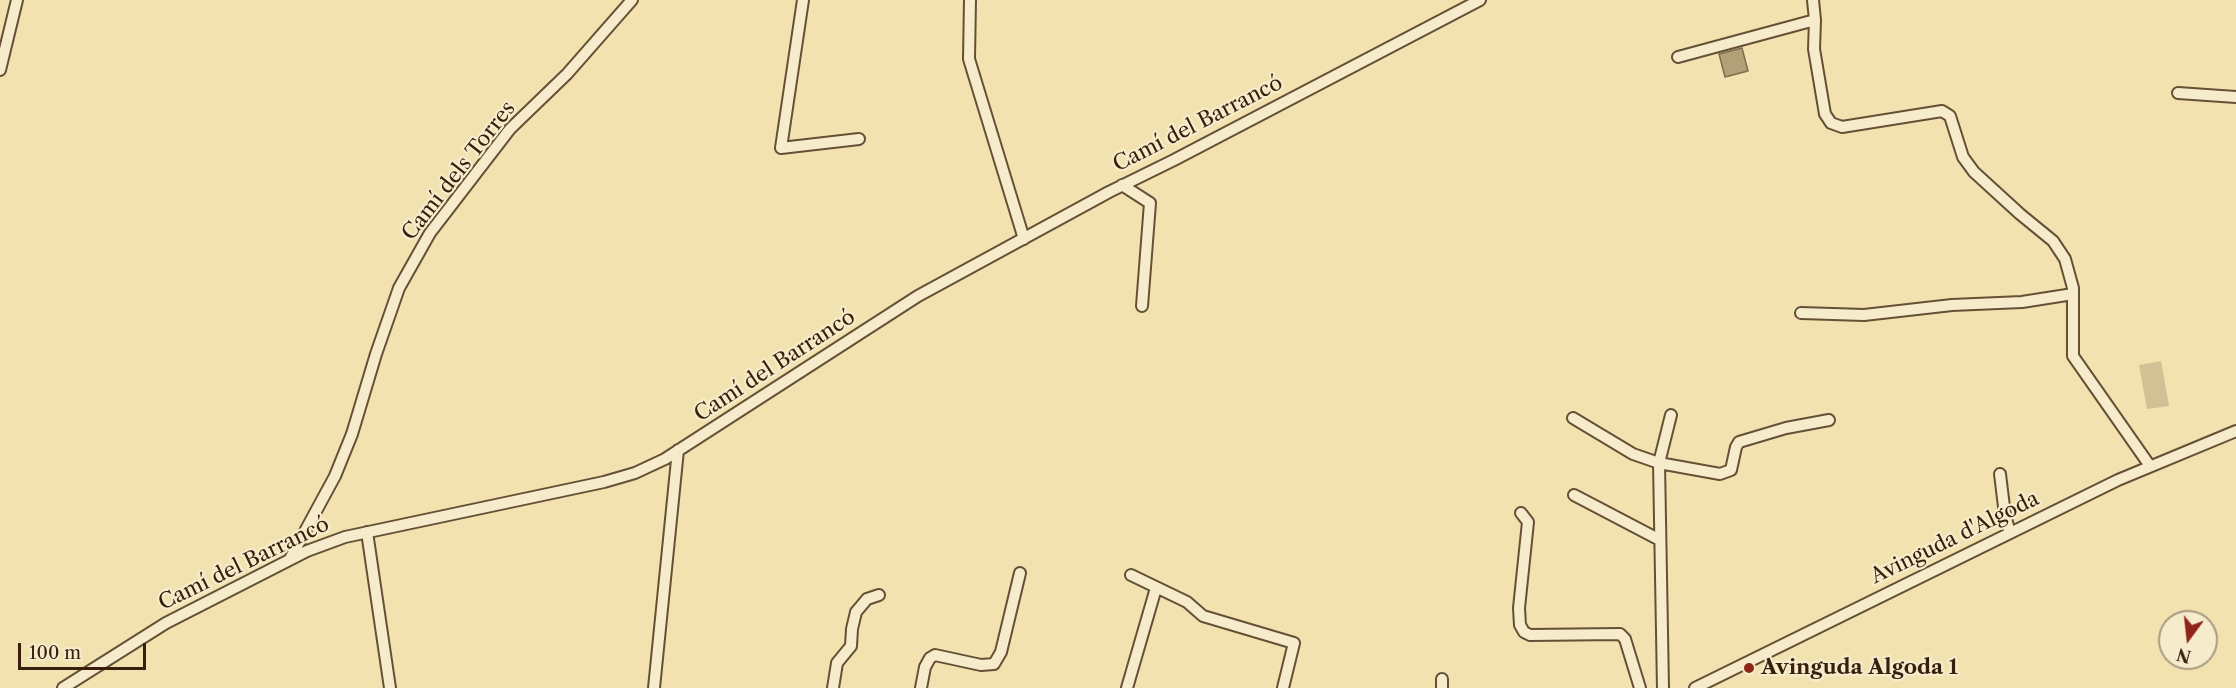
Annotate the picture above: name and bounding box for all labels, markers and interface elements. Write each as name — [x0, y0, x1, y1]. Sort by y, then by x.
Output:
street label: Camí del Barrancó — [1109, 70, 1287, 178]
street label: Camí dels Torres — [397, 97, 521, 245]
street label: Camí del Barrancó — [690, 305, 860, 427]
street label: Avinguda d'Algoda — [1867, 486, 2043, 590]
street label: Camí del Barrancó — [155, 512, 333, 616]
north arrow — [2158, 610, 2218, 670]
scale bar — [21, 631, 148, 669]
text: 100 m — [29, 642, 81, 664]
text: N — [2175, 644, 2193, 667]
place label: Avinguda Algoda 1 — [1761, 655, 1958, 681]
marker: Avinguda Algoda 1 — [1742, 661, 1756, 675]

